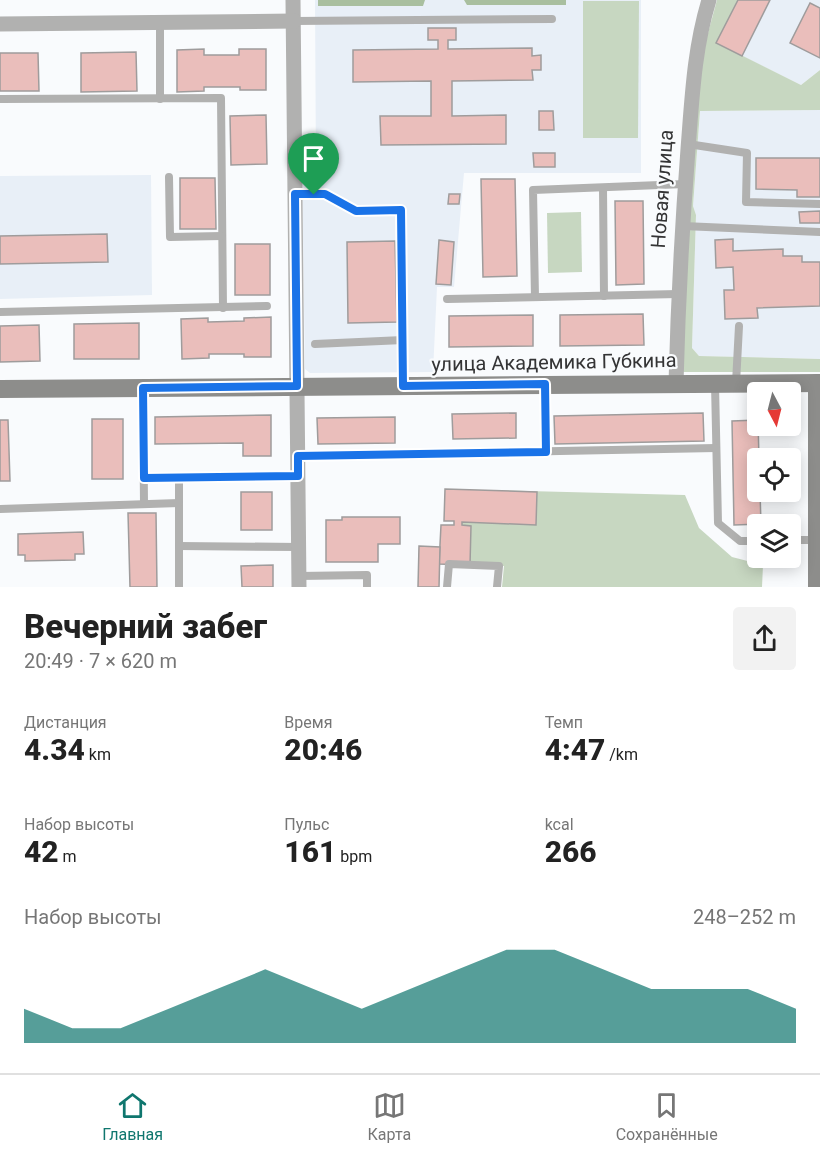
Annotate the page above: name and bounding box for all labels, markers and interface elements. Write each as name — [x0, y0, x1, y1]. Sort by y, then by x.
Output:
street label: Новая улица — [646, 129, 678, 249]
pin — [288, 133, 339, 195]
icon: arrive — [297, 142, 330, 175]
street label: улица Академика Губкина — [431, 348, 677, 376]
north arrow — [747, 382, 801, 436]
map controls — [747, 382, 801, 568]
button: locate — [747, 448, 801, 502]
button: layers — [747, 514, 801, 568]
text: Вечерний забег — [24, 607, 267, 646]
button: share — [733, 607, 796, 670]
text: 20:49 · 7 × 620 m — [24, 649, 177, 673]
text: Дистанция — [24, 713, 107, 732]
text: Время — [284, 713, 332, 732]
text: Темп — [545, 713, 583, 732]
text: 4.34 — [24, 732, 85, 767]
text: 20:46 — [284, 732, 362, 767]
text: 4:47 — [545, 732, 605, 767]
text: km — [85, 745, 111, 764]
text: /km — [605, 745, 638, 764]
text: Набор высоты — [24, 815, 134, 834]
text: Пульс — [284, 815, 329, 834]
text: kcal — [545, 815, 574, 834]
text: 42 — [24, 834, 59, 869]
text: 161 — [284, 834, 336, 869]
text: 266 — [545, 834, 597, 869]
text: m — [59, 847, 77, 866]
text: bpm — [336, 847, 372, 866]
text: Набор высоты — [24, 905, 162, 929]
text: 248–252 m — [693, 905, 796, 929]
tab: Главная — [102, 1089, 163, 1144]
tab: Карта — [368, 1089, 411, 1144]
tab: Сохранённые — [616, 1089, 718, 1144]

